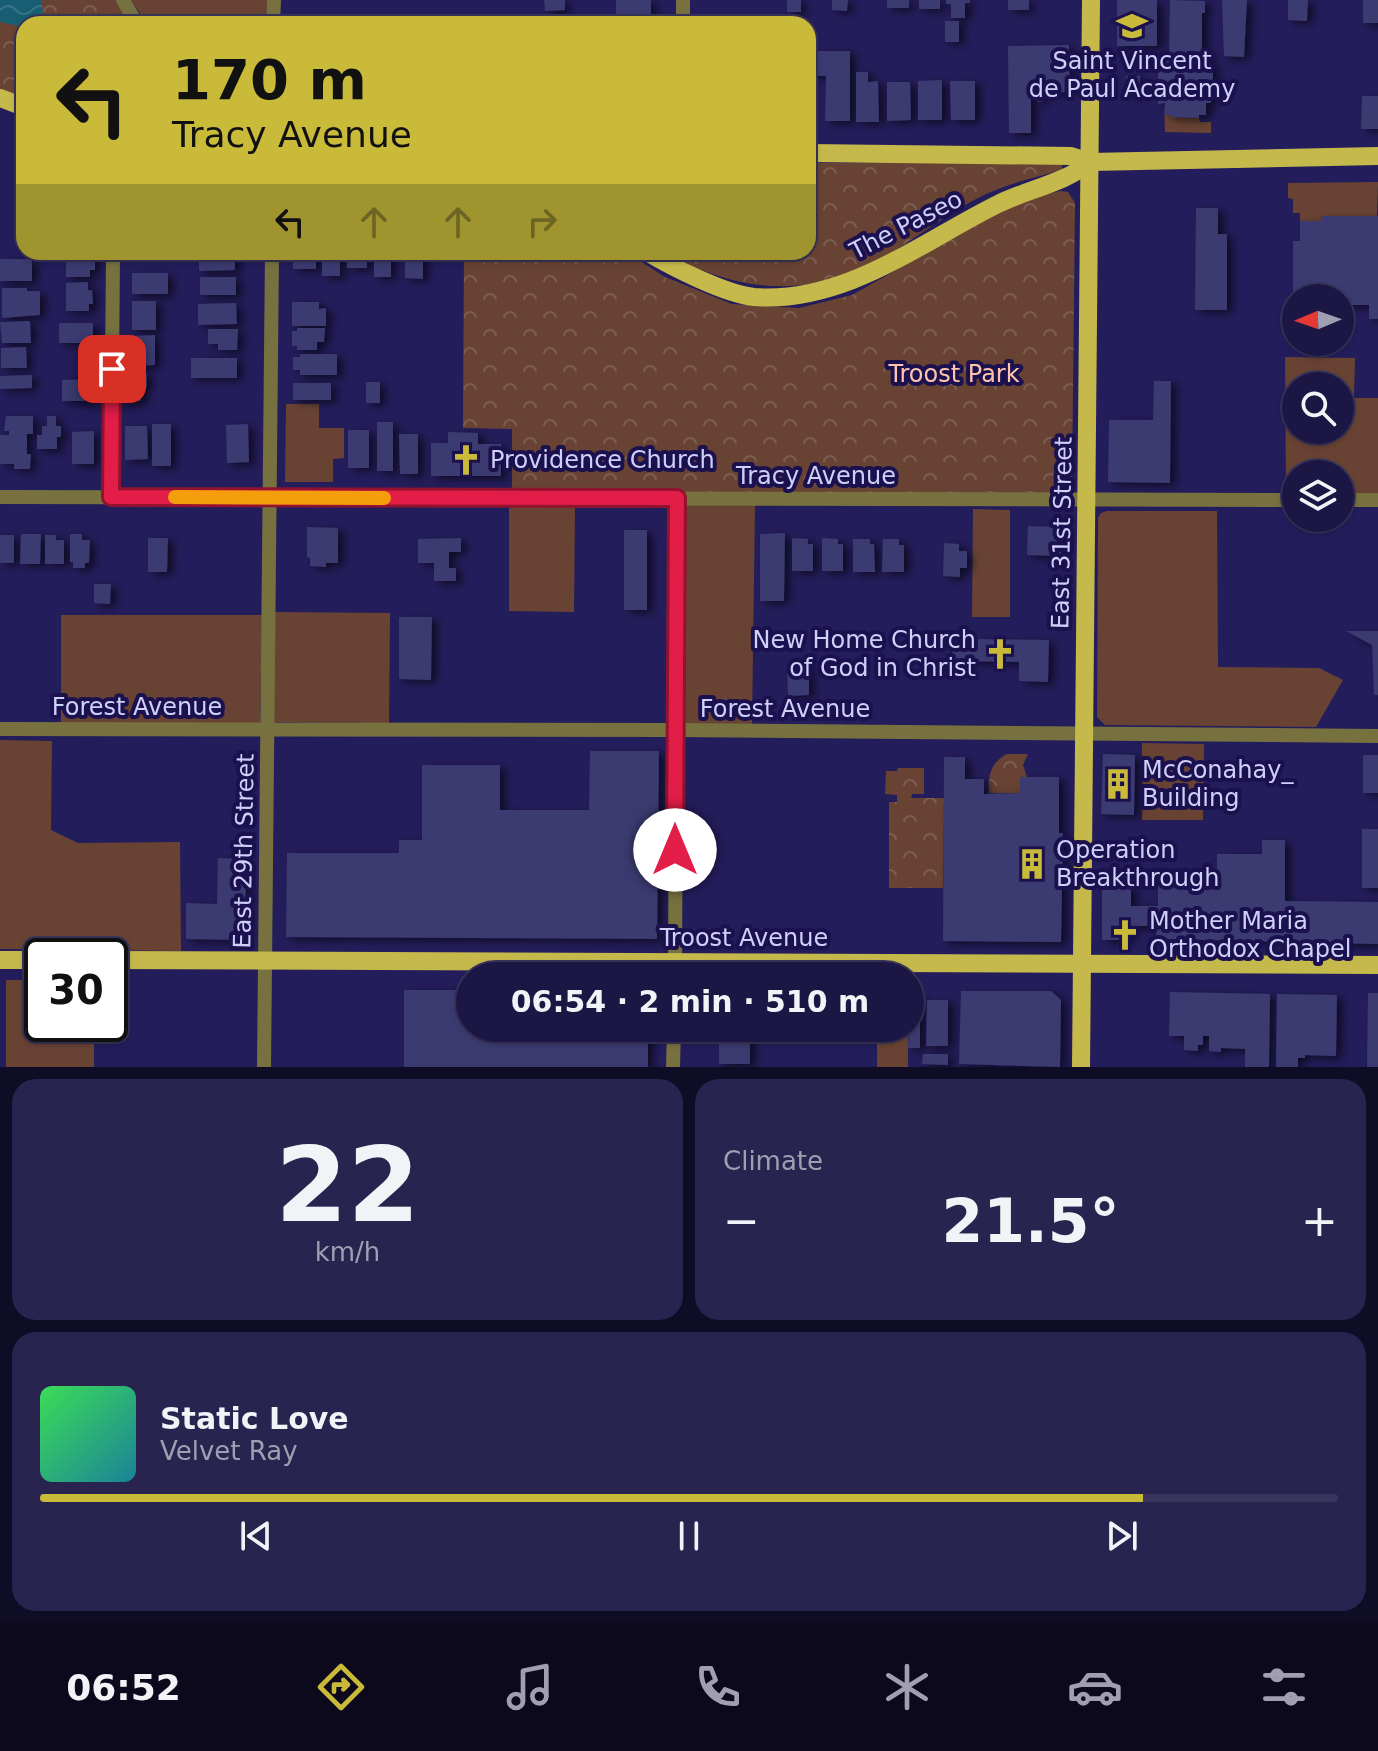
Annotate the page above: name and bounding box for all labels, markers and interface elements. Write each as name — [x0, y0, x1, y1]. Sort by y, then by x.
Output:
school or university icon: Saint Vincent de Paul Academy — [1115, 9, 1149, 43]
text: 170 m — [172, 47, 367, 112]
place label: Saint Vincent de Paul Academy — [1029, 47, 1235, 103]
icon: left — [40, 48, 144, 152]
text: Tracy Avenue — [172, 114, 412, 155]
street label: The Paseo — [844, 185, 967, 266]
icon: left — [268, 200, 312, 244]
icon: ahead — [352, 200, 396, 244]
icon: ahead — [436, 200, 480, 244]
icon: right — [520, 200, 564, 244]
north arrow — [1282, 284, 1354, 356]
map controls — [1282, 284, 1354, 532]
pin — [78, 335, 146, 403]
icon: arrive — [90, 347, 134, 391]
park label: Troost Park — [887, 360, 1020, 388]
button: search — [1282, 372, 1354, 444]
street label: East 31st Street — [1046, 437, 1078, 629]
church icon: Providence Church — [449, 443, 483, 477]
place label: Providence Church — [490, 446, 715, 474]
button: layers — [1282, 460, 1354, 532]
street label: Tracy Avenue — [735, 462, 896, 490]
place label: New Home Church of God in Christ — [753, 626, 976, 682]
church icon: New Home Church of God in Christ — [983, 637, 1017, 671]
street label: Forest Avenue — [52, 693, 222, 721]
street label: Forest Avenue — [700, 695, 870, 723]
street label: East 29th Street — [228, 753, 260, 949]
place label: McConahay_ Building — [1142, 756, 1294, 812]
building icon: McConahay_ Building — [1101, 767, 1135, 801]
position arrow — [633, 808, 717, 892]
place label: Operation Breakthrough — [1056, 836, 1219, 892]
building icon: Operation Breakthrough — [1015, 847, 1049, 881]
place label: Mother Maria Orthodox Chapel — [1149, 907, 1351, 963]
church icon: Mother Maria Orthodox Chapel — [1108, 918, 1142, 952]
street label: Troost Avenue — [659, 924, 828, 952]
speed limit sign: 30 — [24, 938, 128, 1042]
text: 06:54 · 2 min · 510 m — [511, 984, 869, 1019]
text: 22 — [275, 1124, 420, 1246]
text: Climate — [723, 1146, 823, 1176]
text: 21.5° — [941, 1186, 1120, 1256]
text: − — [723, 1195, 760, 1246]
text: + — [1301, 1195, 1338, 1246]
text: km/h — [315, 1237, 380, 1267]
text: Static Love — [160, 1401, 349, 1436]
text: Velvet Ray — [160, 1436, 298, 1466]
icon: previous — [234, 1514, 278, 1558]
icon: pause — [667, 1514, 711, 1558]
icon: next — [1100, 1514, 1144, 1558]
icon: directions — [313, 1659, 369, 1715]
icon: music — [502, 1659, 558, 1715]
icon: phone — [690, 1659, 746, 1715]
icon: climate — [879, 1659, 935, 1715]
icon: car — [1067, 1659, 1123, 1715]
icon: filters — [1256, 1659, 1312, 1715]
text: 06:52 — [66, 1667, 181, 1708]

